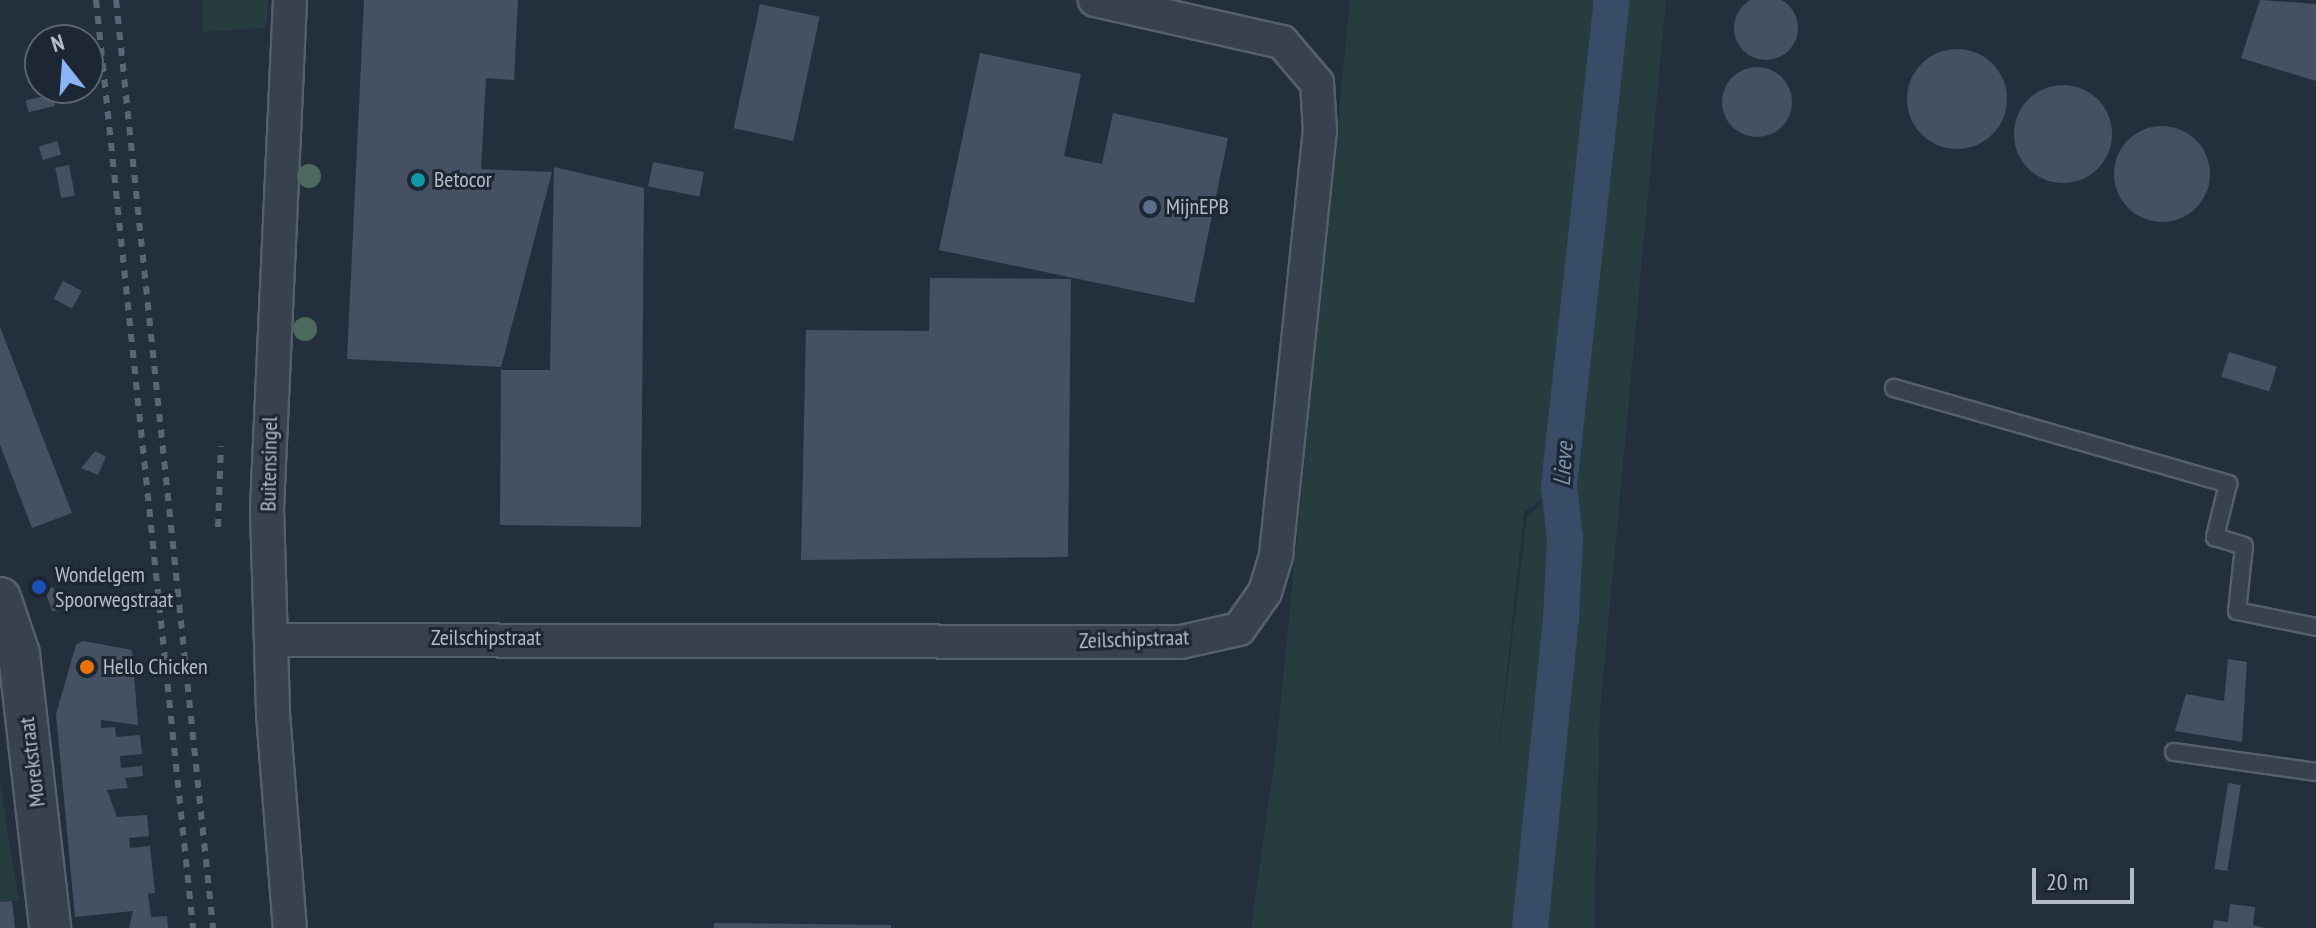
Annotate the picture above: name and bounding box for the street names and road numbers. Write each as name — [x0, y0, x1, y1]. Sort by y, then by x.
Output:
street label: Buitensingel — [255, 416, 283, 512]
street label: Zeilschipstraat — [1078, 624, 1190, 654]
street label: Zeilschipstraat — [431, 625, 541, 651]
street label: Morekstraat — [13, 716, 51, 808]

